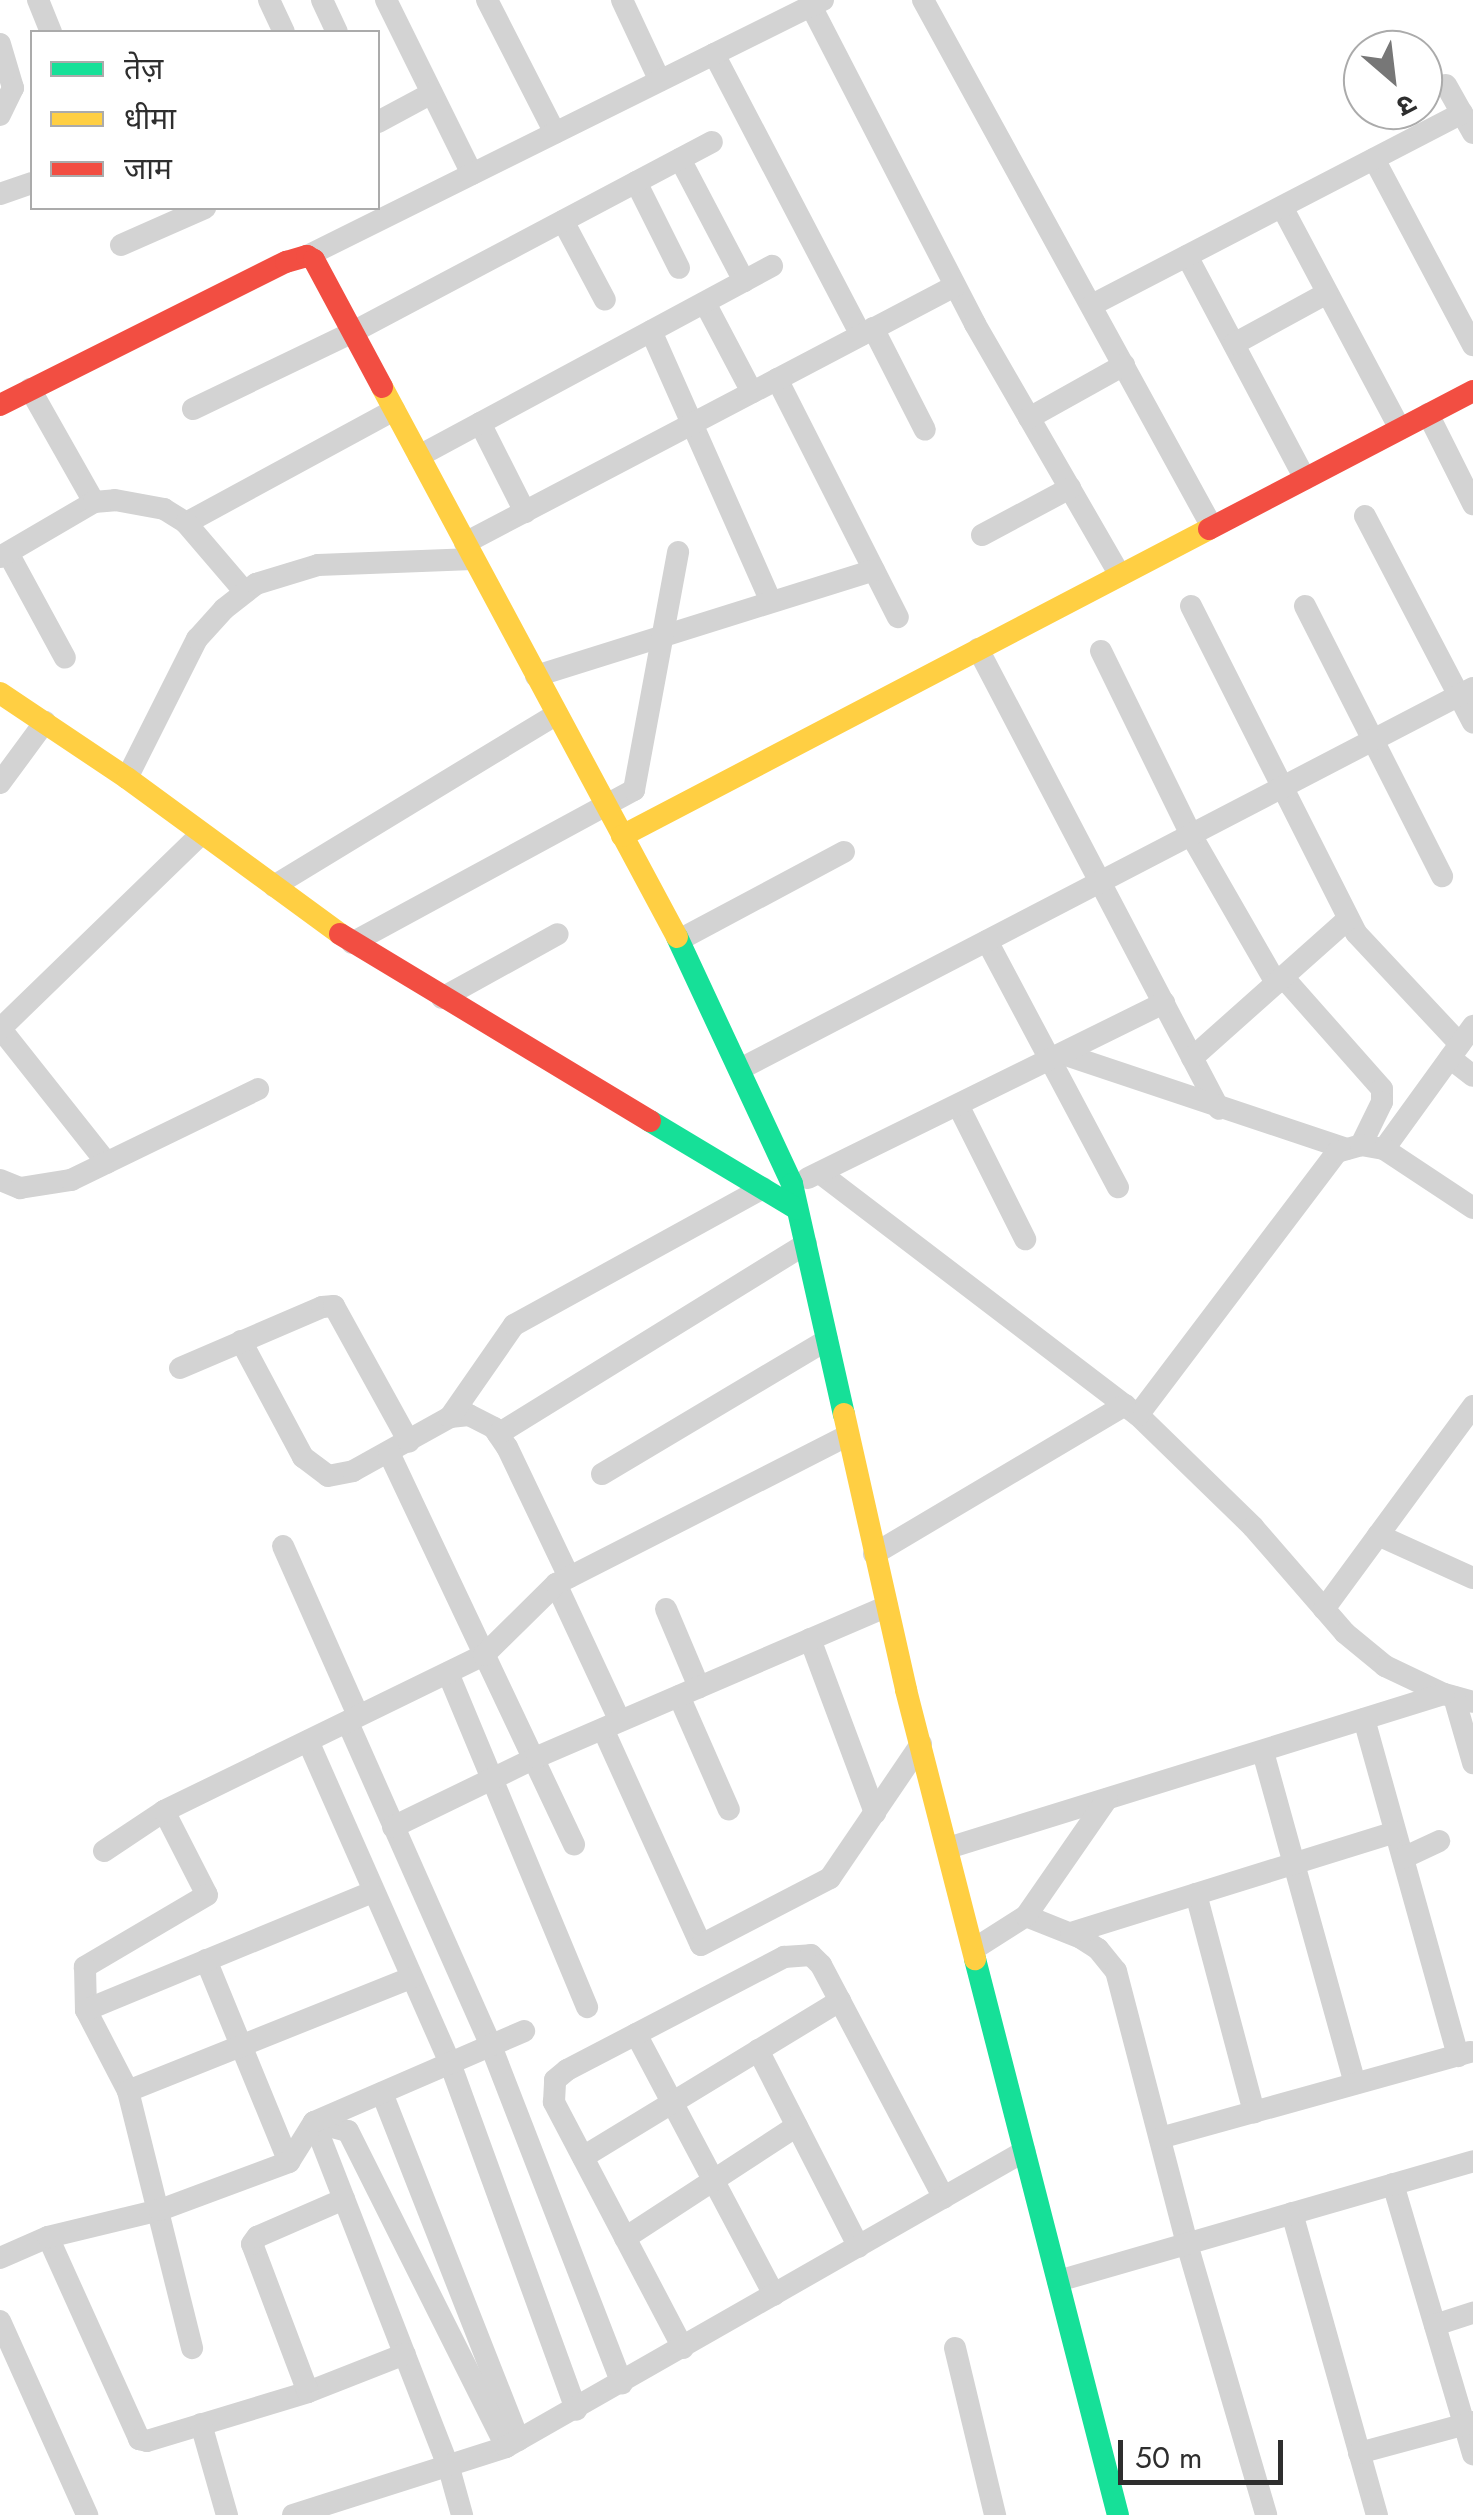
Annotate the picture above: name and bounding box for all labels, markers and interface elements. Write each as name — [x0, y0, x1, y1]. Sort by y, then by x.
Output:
legend — [30, 30, 380, 210]
north arrow — [1343, 30, 1443, 130]
text: तेज़ — [124, 47, 163, 90]
text: उ — [1390, 83, 1423, 127]
text: धीमा — [124, 97, 176, 140]
text: जाम — [124, 147, 172, 190]
scale bar — [1123, 2420, 1288, 2482]
text: 50 m — [1135, 2436, 1202, 2479]

